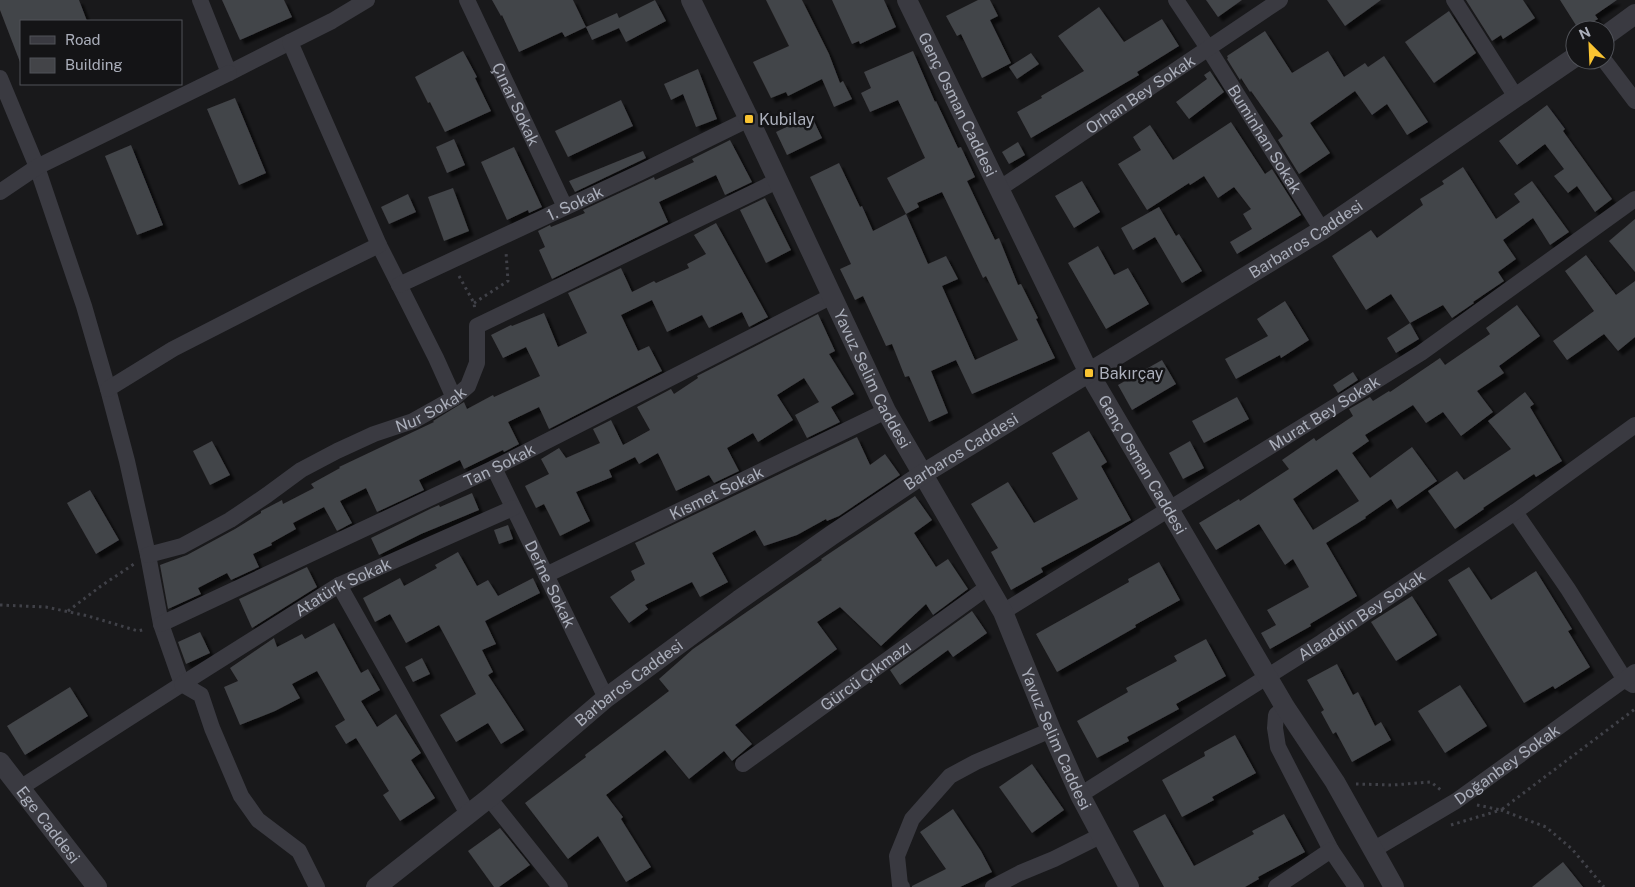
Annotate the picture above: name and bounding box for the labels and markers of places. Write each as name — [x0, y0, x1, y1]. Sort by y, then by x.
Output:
place label: Kubilay — [759, 110, 815, 129]
marker: Kubilay — [743, 113, 755, 125]
place label: Bakırçay — [1099, 364, 1164, 383]
marker: Bakırçay — [1083, 367, 1095, 379]

